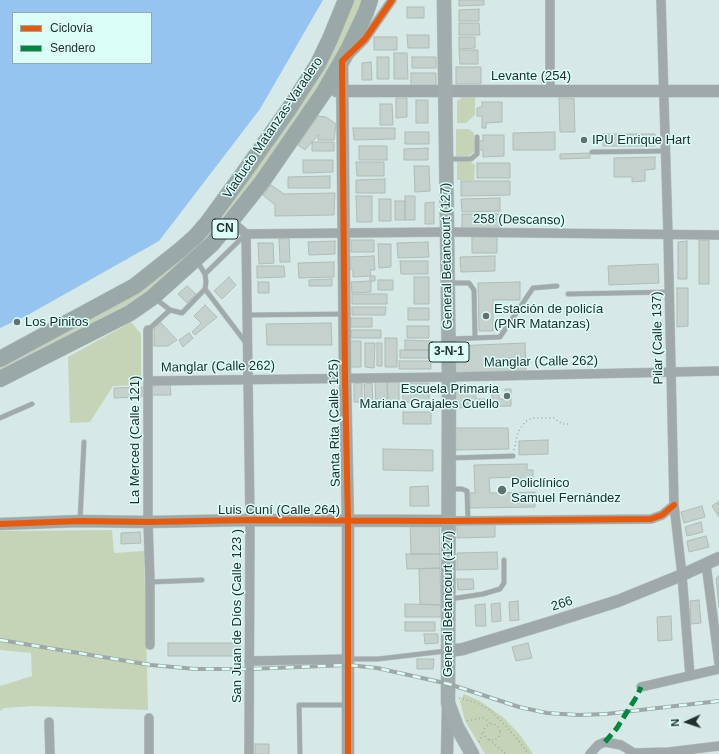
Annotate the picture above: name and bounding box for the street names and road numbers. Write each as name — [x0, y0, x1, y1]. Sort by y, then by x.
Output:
street label: Viaducto Matanzas-Varadero — [220, 54, 326, 202]
street label: Levante (254) — [491, 68, 571, 84]
street label: General Betancourt (127) — [438, 183, 456, 329]
street label: 258 (Descanso) — [473, 211, 565, 229]
road number: CN — [212, 219, 238, 239]
street label: Pilar (Calle 137) — [649, 291, 667, 385]
road number: 3-N-1 — [429, 342, 469, 362]
street label: Manglar (Calle 262) — [484, 353, 598, 371]
street label: Manglar (Calle 262) — [161, 358, 275, 376]
street label: Santa Rita (Calle 125) — [326, 359, 344, 487]
street label: La Merced (Calle 121) — [127, 376, 143, 504]
street label: Luis Cuní (Calle 264) — [218, 502, 340, 518]
street label: San Juan de Díos (Calle 123 ) — [229, 529, 245, 703]
street label: General Betancourt (127) — [440, 531, 456, 677]
street label: 266 — [549, 593, 575, 615]

